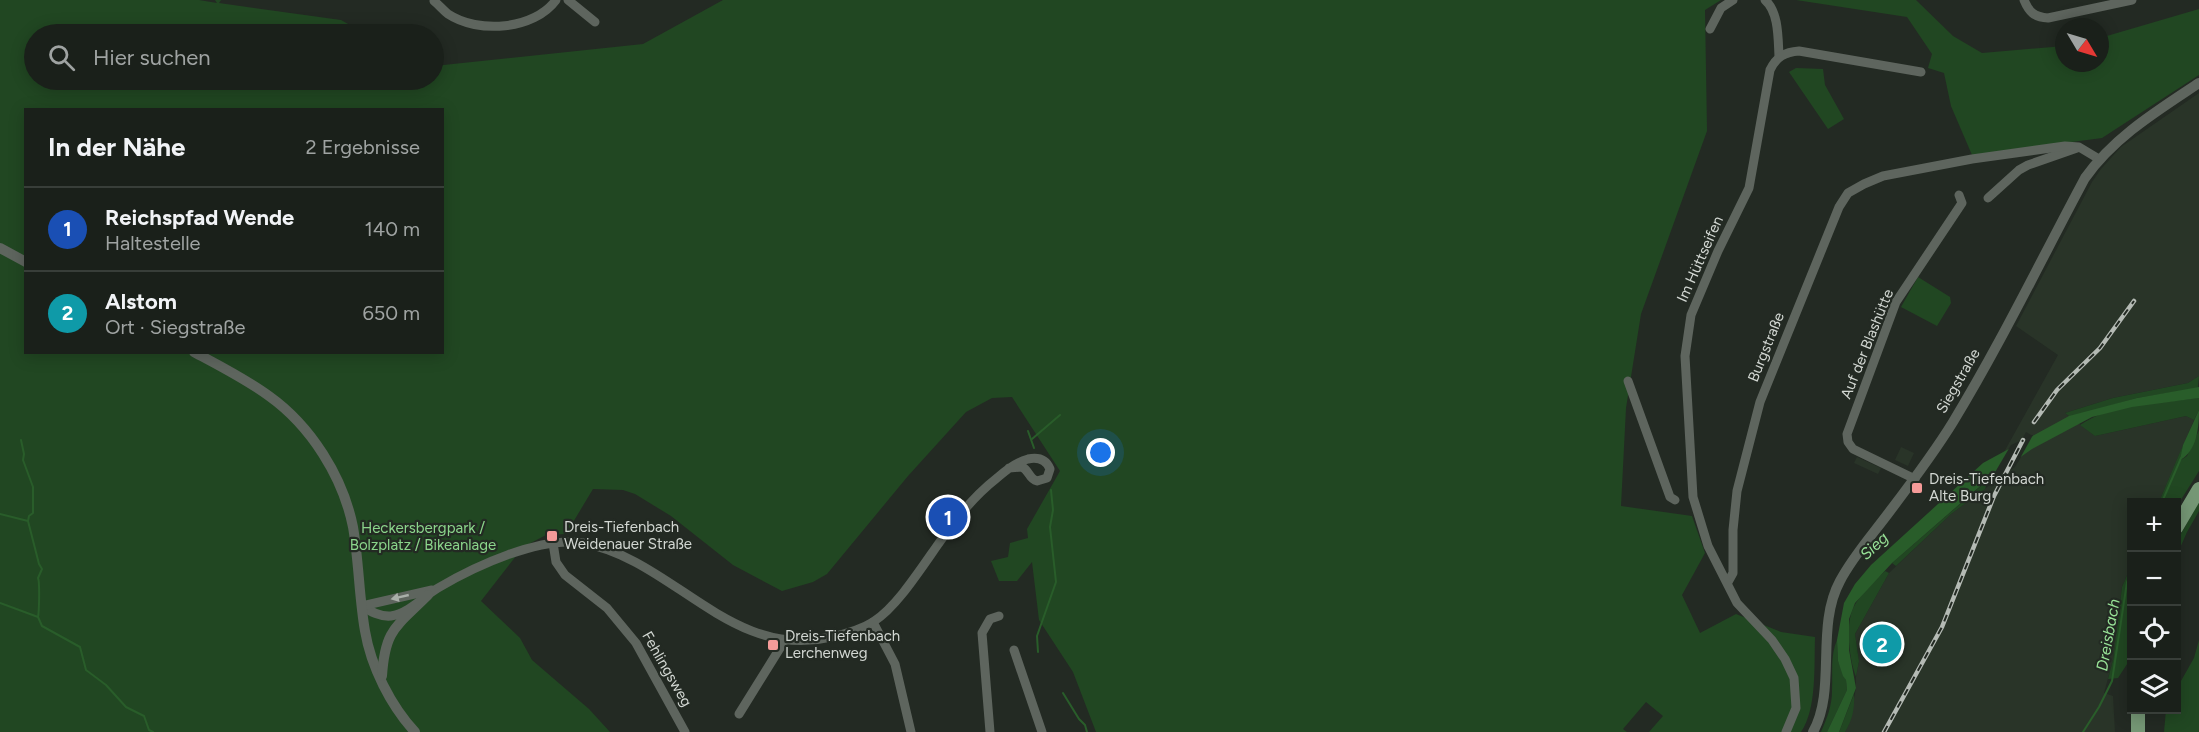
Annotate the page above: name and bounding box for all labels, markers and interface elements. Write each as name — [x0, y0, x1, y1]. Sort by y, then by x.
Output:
north arrow — [2055, 18, 2109, 72]
search box — [24, 24, 444, 90]
icon: search — [45, 41, 78, 74]
text: Hier suchen — [93, 44, 211, 71]
text: In der Nähe — [48, 131, 185, 163]
text: 2 Ergebnisse — [306, 135, 420, 159]
text: Reichspfad Wende — [105, 204, 294, 231]
street label: Im Hüttseifen — [1673, 213, 1727, 305]
text: 1 — [63, 217, 72, 241]
text: 140 m — [365, 217, 420, 241]
text: Haltestelle — [105, 231, 201, 255]
street label: Auf der Blashütte — [1837, 286, 1897, 402]
text: Alstom — [105, 288, 177, 315]
text: 2 — [62, 301, 73, 325]
text: 650 m — [362, 301, 420, 325]
street label: Burgstraße — [1744, 310, 1788, 384]
text: Ort · Siegstraße — [105, 315, 245, 339]
street label: Siegstraße — [1932, 345, 1984, 417]
your location — [1086, 438, 1115, 467]
place label: Dreis-Tiefenbach Alte Burg — [1929, 470, 2044, 505]
marker: Dreis-Tiefenbach Alte Burg — [1910, 481, 1924, 495]
pin: 1 — [928, 494, 968, 540]
map controls — [2127, 498, 2181, 714]
button: + — [2127, 498, 2181, 552]
place label: Dreis-Tiefenbach Weidenauer Straße — [564, 518, 692, 553]
park label: Heckersbergpark / Bolzplatz / Bikeanlage — [350, 519, 496, 554]
water label: Sieg — [1856, 528, 1892, 564]
marker: Dreis-Tiefenbach Weidenauer Straße — [545, 529, 559, 543]
button: − — [2127, 552, 2181, 606]
one-way arrow — [390, 593, 409, 603]
water label: Dreisbach — [2092, 597, 2124, 673]
button: locate — [2127, 606, 2181, 660]
pin: 2 — [1862, 622, 1902, 666]
place label: Dreis-Tiefenbach Lerchenweg — [785, 627, 900, 662]
street label: Fehlingsweg — [638, 628, 696, 710]
marker: Dreis-Tiefenbach Lerchenweg — [766, 638, 780, 652]
button: layers — [2127, 660, 2181, 714]

